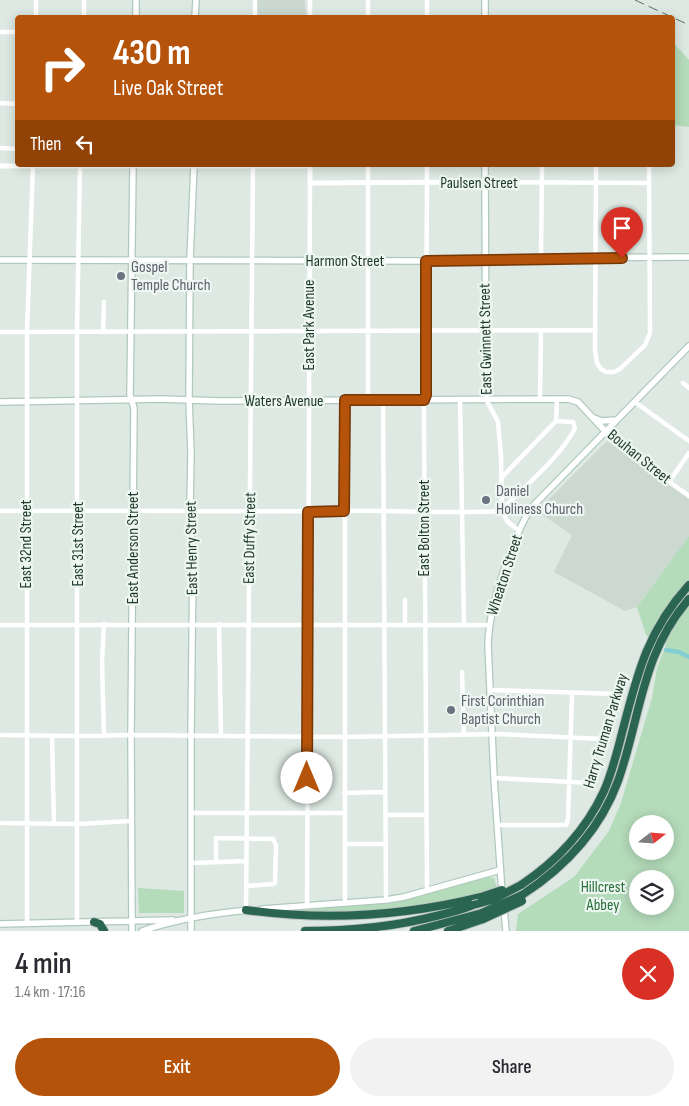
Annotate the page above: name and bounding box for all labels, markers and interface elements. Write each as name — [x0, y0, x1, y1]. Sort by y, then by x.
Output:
text: 430 m — [113, 32, 190, 75]
icon: right — [30, 35, 95, 100]
text: Live Oak Street — [113, 75, 223, 102]
icon: left — [71, 130, 99, 158]
text: Then — [30, 133, 61, 156]
street label: Paulsen Street — [440, 174, 518, 193]
pin — [601, 207, 643, 258]
icon: arrive — [608, 214, 636, 242]
street label: Harmon Street — [306, 252, 385, 271]
place label: Gospel Temple Church — [131, 258, 211, 295]
marker: Gospel Temple Church — [115, 270, 127, 282]
street label: East Park Avenue — [300, 280, 319, 370]
street label: East Gwinnett Street — [476, 283, 496, 395]
street label: Waters Avenue — [244, 392, 324, 411]
street label: Bouhan Street — [603, 426, 675, 489]
street label: East Bolton Street — [415, 479, 434, 576]
place label: Daniel Holiness Church — [496, 482, 583, 519]
street label: East Anderson Street — [124, 492, 143, 604]
street label: East Duffy Street — [240, 492, 260, 584]
marker: Daniel Holiness Church — [480, 494, 492, 506]
street label: East 32nd Street — [17, 499, 36, 588]
street label: East 31st Street — [69, 501, 88, 586]
street label: East Henry Street — [182, 501, 202, 595]
street label: Wheaton Street — [483, 532, 527, 618]
street label: Harry Truman Parkway — [579, 671, 633, 791]
place label: First Corinthian Baptist Church — [461, 692, 544, 729]
marker: First Corinthian Baptist Church — [445, 704, 457, 716]
position arrow — [280, 751, 332, 803]
north arrow — [629, 815, 674, 860]
map controls — [629, 815, 674, 915]
button: layers — [629, 870, 674, 915]
park label: Hillcrest Abbey — [581, 878, 625, 915]
text: 4 min — [15, 946, 72, 982]
button: close — [622, 948, 674, 1000]
text: 1.4 km · 17:16 — [15, 983, 85, 1002]
button: Exit — [15, 1038, 340, 1096]
button: Share — [350, 1038, 674, 1096]

